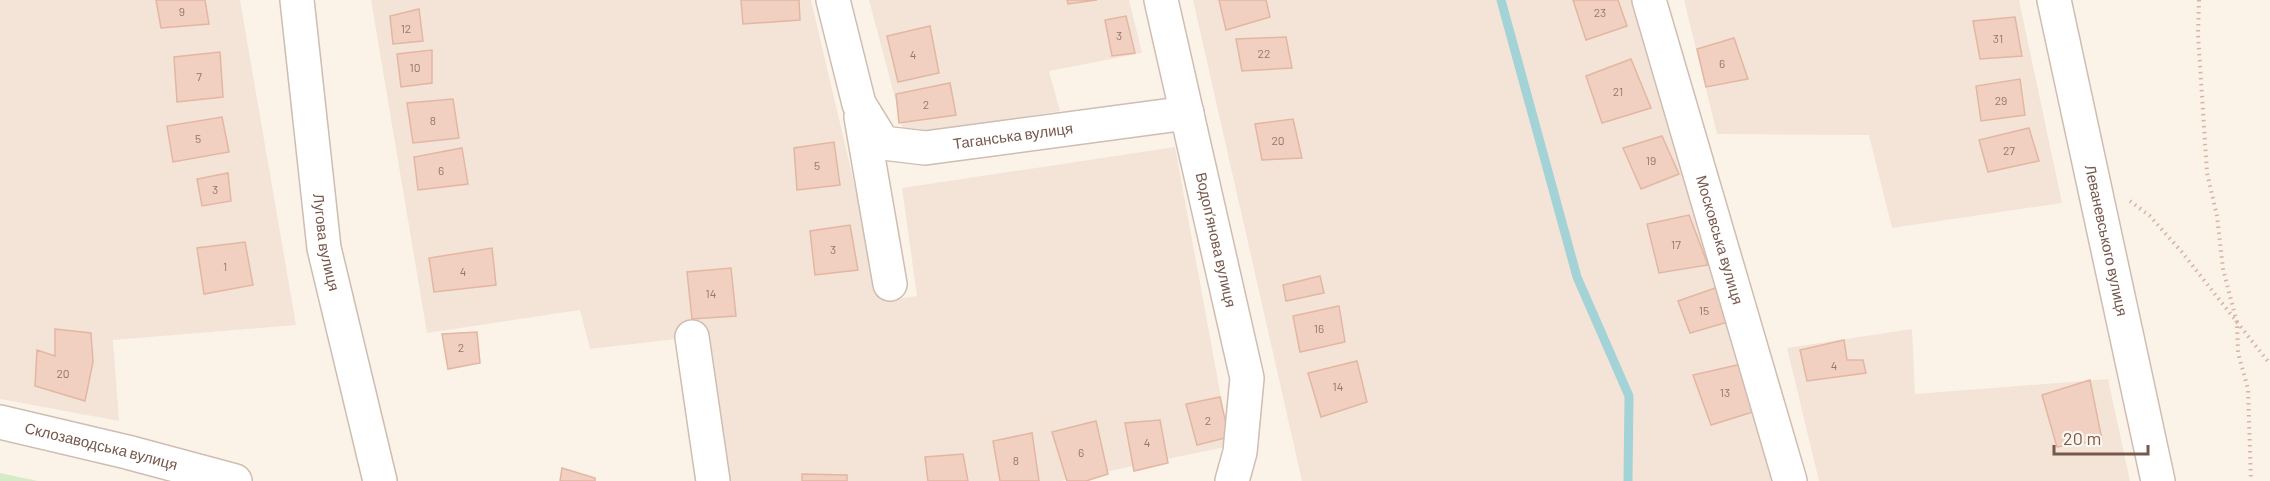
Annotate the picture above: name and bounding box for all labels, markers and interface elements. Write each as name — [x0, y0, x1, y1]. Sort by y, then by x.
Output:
house number: 9 — [179, 4, 185, 18]
house number: 23 — [1594, 5, 1606, 19]
house number: 12 — [401, 21, 411, 35]
house number: 3 — [1116, 28, 1122, 42]
house number: 31 — [1993, 31, 2003, 45]
house number: 22 — [1258, 46, 1270, 60]
house number: 4 — [910, 47, 916, 61]
house number: 6 — [1719, 56, 1725, 70]
house number: 10 — [410, 60, 420, 74]
house number: 7 — [196, 69, 202, 83]
house number: 21 — [1613, 84, 1623, 98]
house number: 29 — [1995, 93, 2007, 107]
house number: 2 — [923, 97, 929, 111]
house number: 8 — [430, 113, 436, 127]
street label: Таганська вулиця — [952, 118, 1074, 152]
house number: 5 — [195, 131, 201, 145]
house number: 20 — [1271, 133, 1285, 147]
house number: 27 — [2003, 143, 2015, 157]
house number: 19 — [1646, 153, 1656, 167]
house number: 5 — [814, 158, 820, 172]
house number: 6 — [438, 163, 444, 177]
street label: Леваневського вулиця — [2082, 163, 2132, 318]
street label: Водоп’янова вулиця — [1192, 170, 1241, 309]
street label: Московська вулиця — [1693, 173, 1748, 306]
house number: 3 — [212, 182, 218, 196]
street label: Лугова вулиця — [310, 192, 344, 293]
house number: 17 — [1671, 237, 1681, 251]
house number: 3 — [830, 242, 836, 256]
house number: 1 — [223, 259, 227, 273]
house number: 4 — [460, 264, 466, 278]
house number: 14 — [706, 286, 716, 300]
house number: 15 — [1699, 303, 1709, 317]
house number: 16 — [1314, 321, 1324, 335]
house number: 2 — [458, 340, 464, 354]
house number: 4 — [1831, 358, 1837, 372]
house number: 20 — [56, 366, 70, 380]
house number: 14 — [1333, 379, 1343, 393]
house number: 13 — [1720, 385, 1730, 399]
house number: 2 — [1205, 413, 1211, 427]
street label: Склозаводська вулиця — [23, 418, 180, 473]
scale bar — [2054, 418, 2148, 456]
text: 20 m — [2063, 427, 2101, 449]
house number: 4 — [1144, 435, 1150, 449]
house number: 6 — [1078, 445, 1084, 459]
house number: 8 — [1013, 453, 1019, 467]

